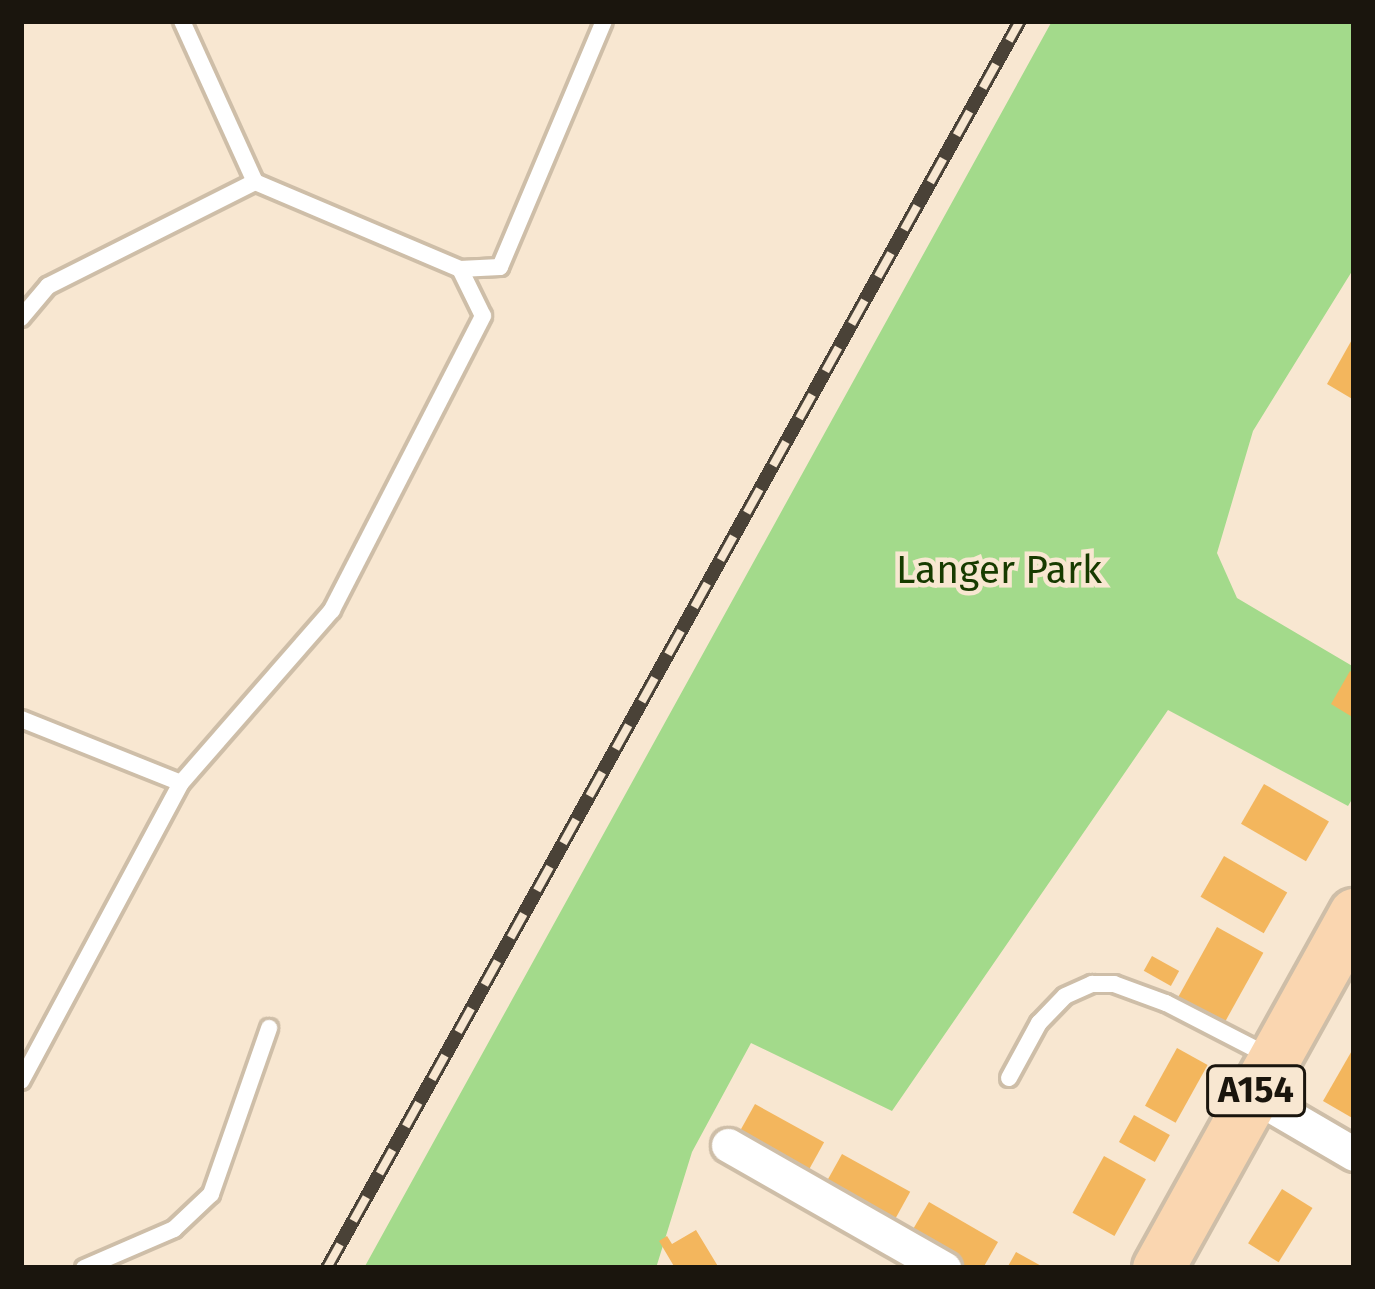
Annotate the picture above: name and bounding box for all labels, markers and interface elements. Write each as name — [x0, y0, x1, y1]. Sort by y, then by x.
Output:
park label: Langer Park — [896, 547, 1102, 593]
road number: A154 — [1205, 1061, 1307, 1121]

